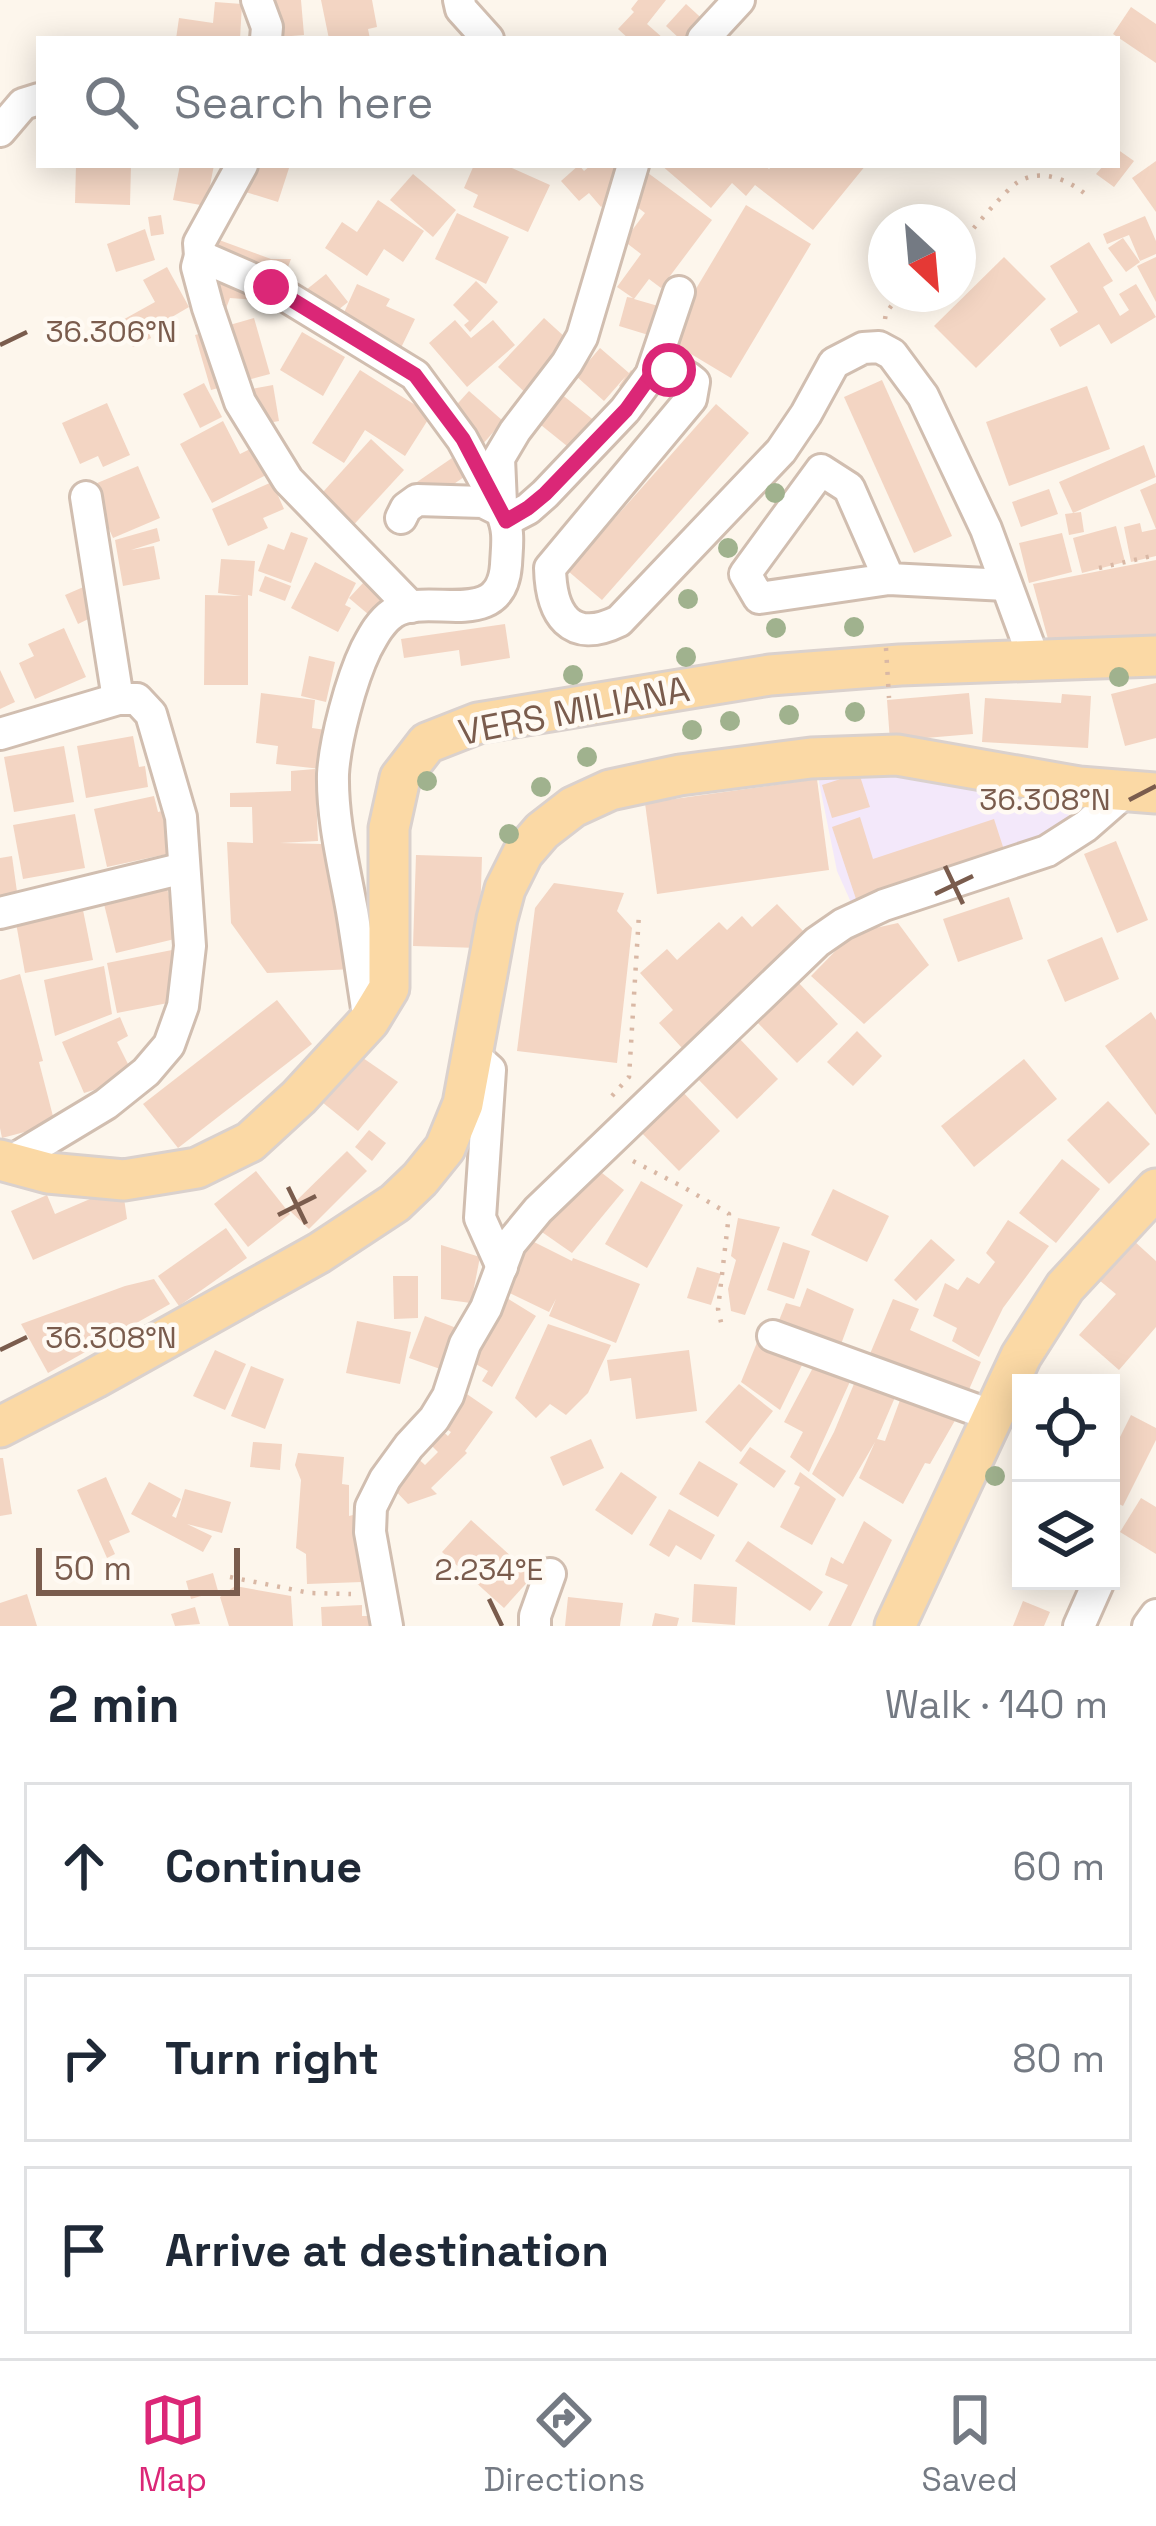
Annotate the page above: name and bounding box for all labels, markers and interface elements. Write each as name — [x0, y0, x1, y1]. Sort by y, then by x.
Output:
search box — [36, 36, 1120, 168]
icon: search — [78, 69, 144, 135]
text: Search here — [174, 74, 433, 131]
north arrow — [868, 204, 976, 312]
route end — [244, 260, 298, 314]
text: 36.306°N — [45, 312, 177, 351]
route start — [642, 343, 696, 397]
street label: VERS MILIANA — [455, 666, 693, 756]
text: 36.308°N — [979, 780, 1111, 819]
text: 36.308°N — [45, 1318, 177, 1357]
map controls — [1012, 1374, 1120, 1590]
button: locate — [1012, 1374, 1120, 1482]
button: layers — [1012, 1482, 1120, 1590]
scale bar — [36, 1542, 240, 1595]
text: 50 m — [54, 1548, 132, 1590]
text: 2.234°E — [435, 1550, 543, 1589]
text: 2 min — [48, 1672, 180, 1737]
text: Walk · 140 m — [885, 1680, 1108, 1729]
icon: ahead — [51, 1833, 117, 1899]
text: Continue — [165, 1838, 362, 1895]
text: 60 m — [1013, 1842, 1105, 1891]
icon: right — [51, 2025, 117, 2091]
text: Turn right — [165, 2030, 379, 2087]
text: 80 m — [1012, 2034, 1105, 2083]
icon: arrive — [51, 2217, 117, 2283]
text: Arrive at destination — [165, 2222, 609, 2279]
tab: Map — [138, 2387, 207, 2501]
tab: Directions — [483, 2387, 645, 2501]
tab: Saved — [922, 2387, 1018, 2501]

